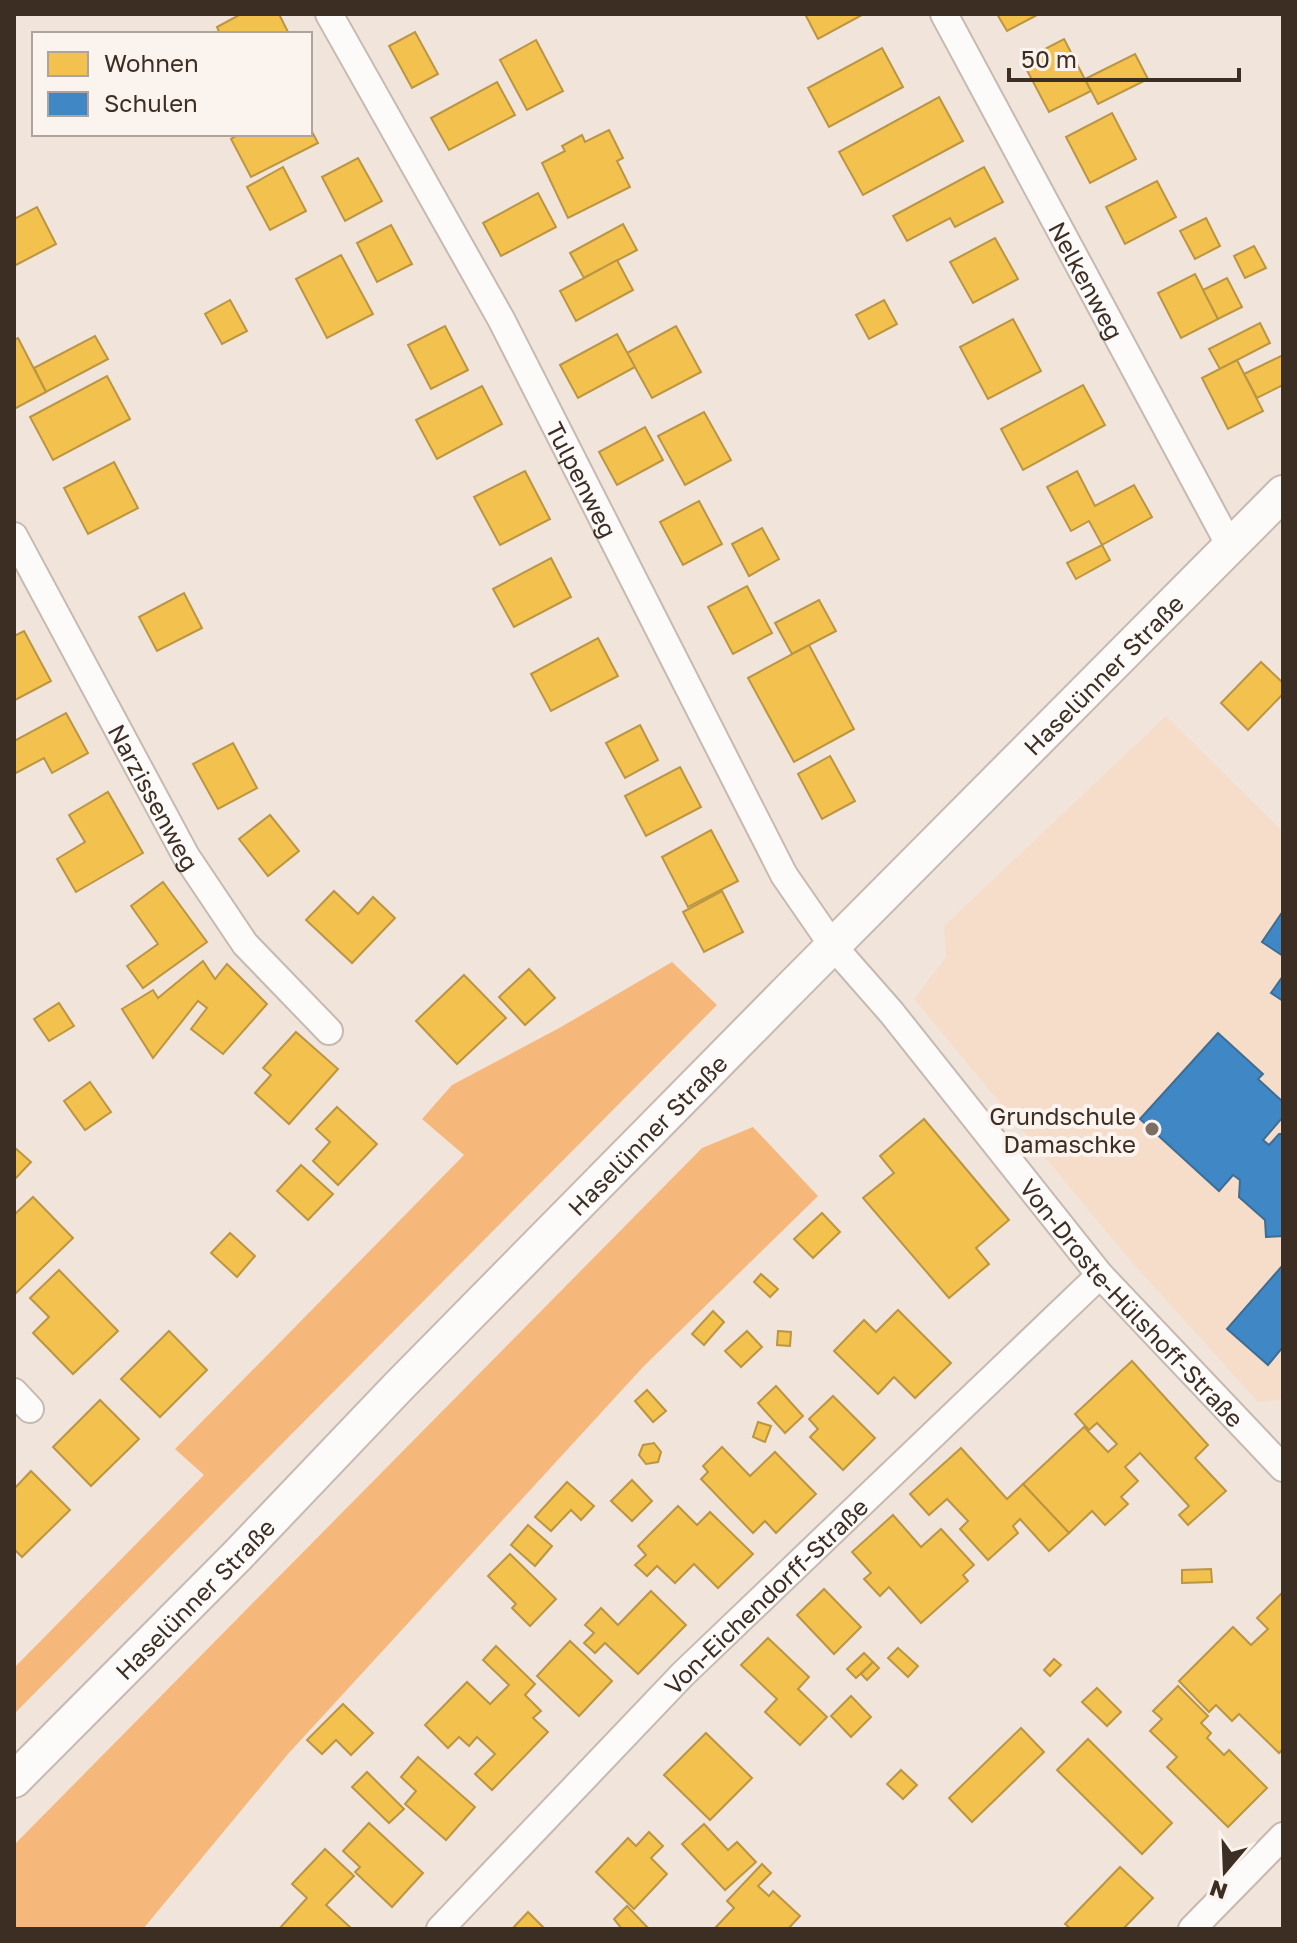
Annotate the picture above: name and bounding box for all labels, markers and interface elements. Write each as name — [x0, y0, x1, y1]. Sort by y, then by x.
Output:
legend — [32, 32, 312, 136]
scale bar — [1009, 32, 1239, 82]
text: 50 m — [1021, 44, 1077, 73]
text: Wohnen — [104, 48, 199, 77]
text: Schulen — [104, 88, 198, 117]
street label: Nelkenweg — [1044, 216, 1130, 344]
street label: Tulpenweg — [541, 417, 624, 542]
street label: Haselünner Straße — [1017, 588, 1189, 760]
street label: Narzissenweg — [103, 719, 206, 875]
street label: Haselünner Straße — [561, 1048, 732, 1221]
place label: Grundschule Damaschke — [989, 1101, 1136, 1158]
marker: Grundschule Damaschke — [1143, 1120, 1161, 1138]
street label: Von-Droste-Hülshoff-Straße — [1014, 1173, 1250, 1432]
street label: Von-Eichendorff-Straße — [657, 1491, 873, 1700]
street label: Haselünner Straße — [109, 1512, 280, 1685]
north arrow — [1185, 1831, 1265, 1911]
text: N — [1206, 1875, 1231, 1906]

